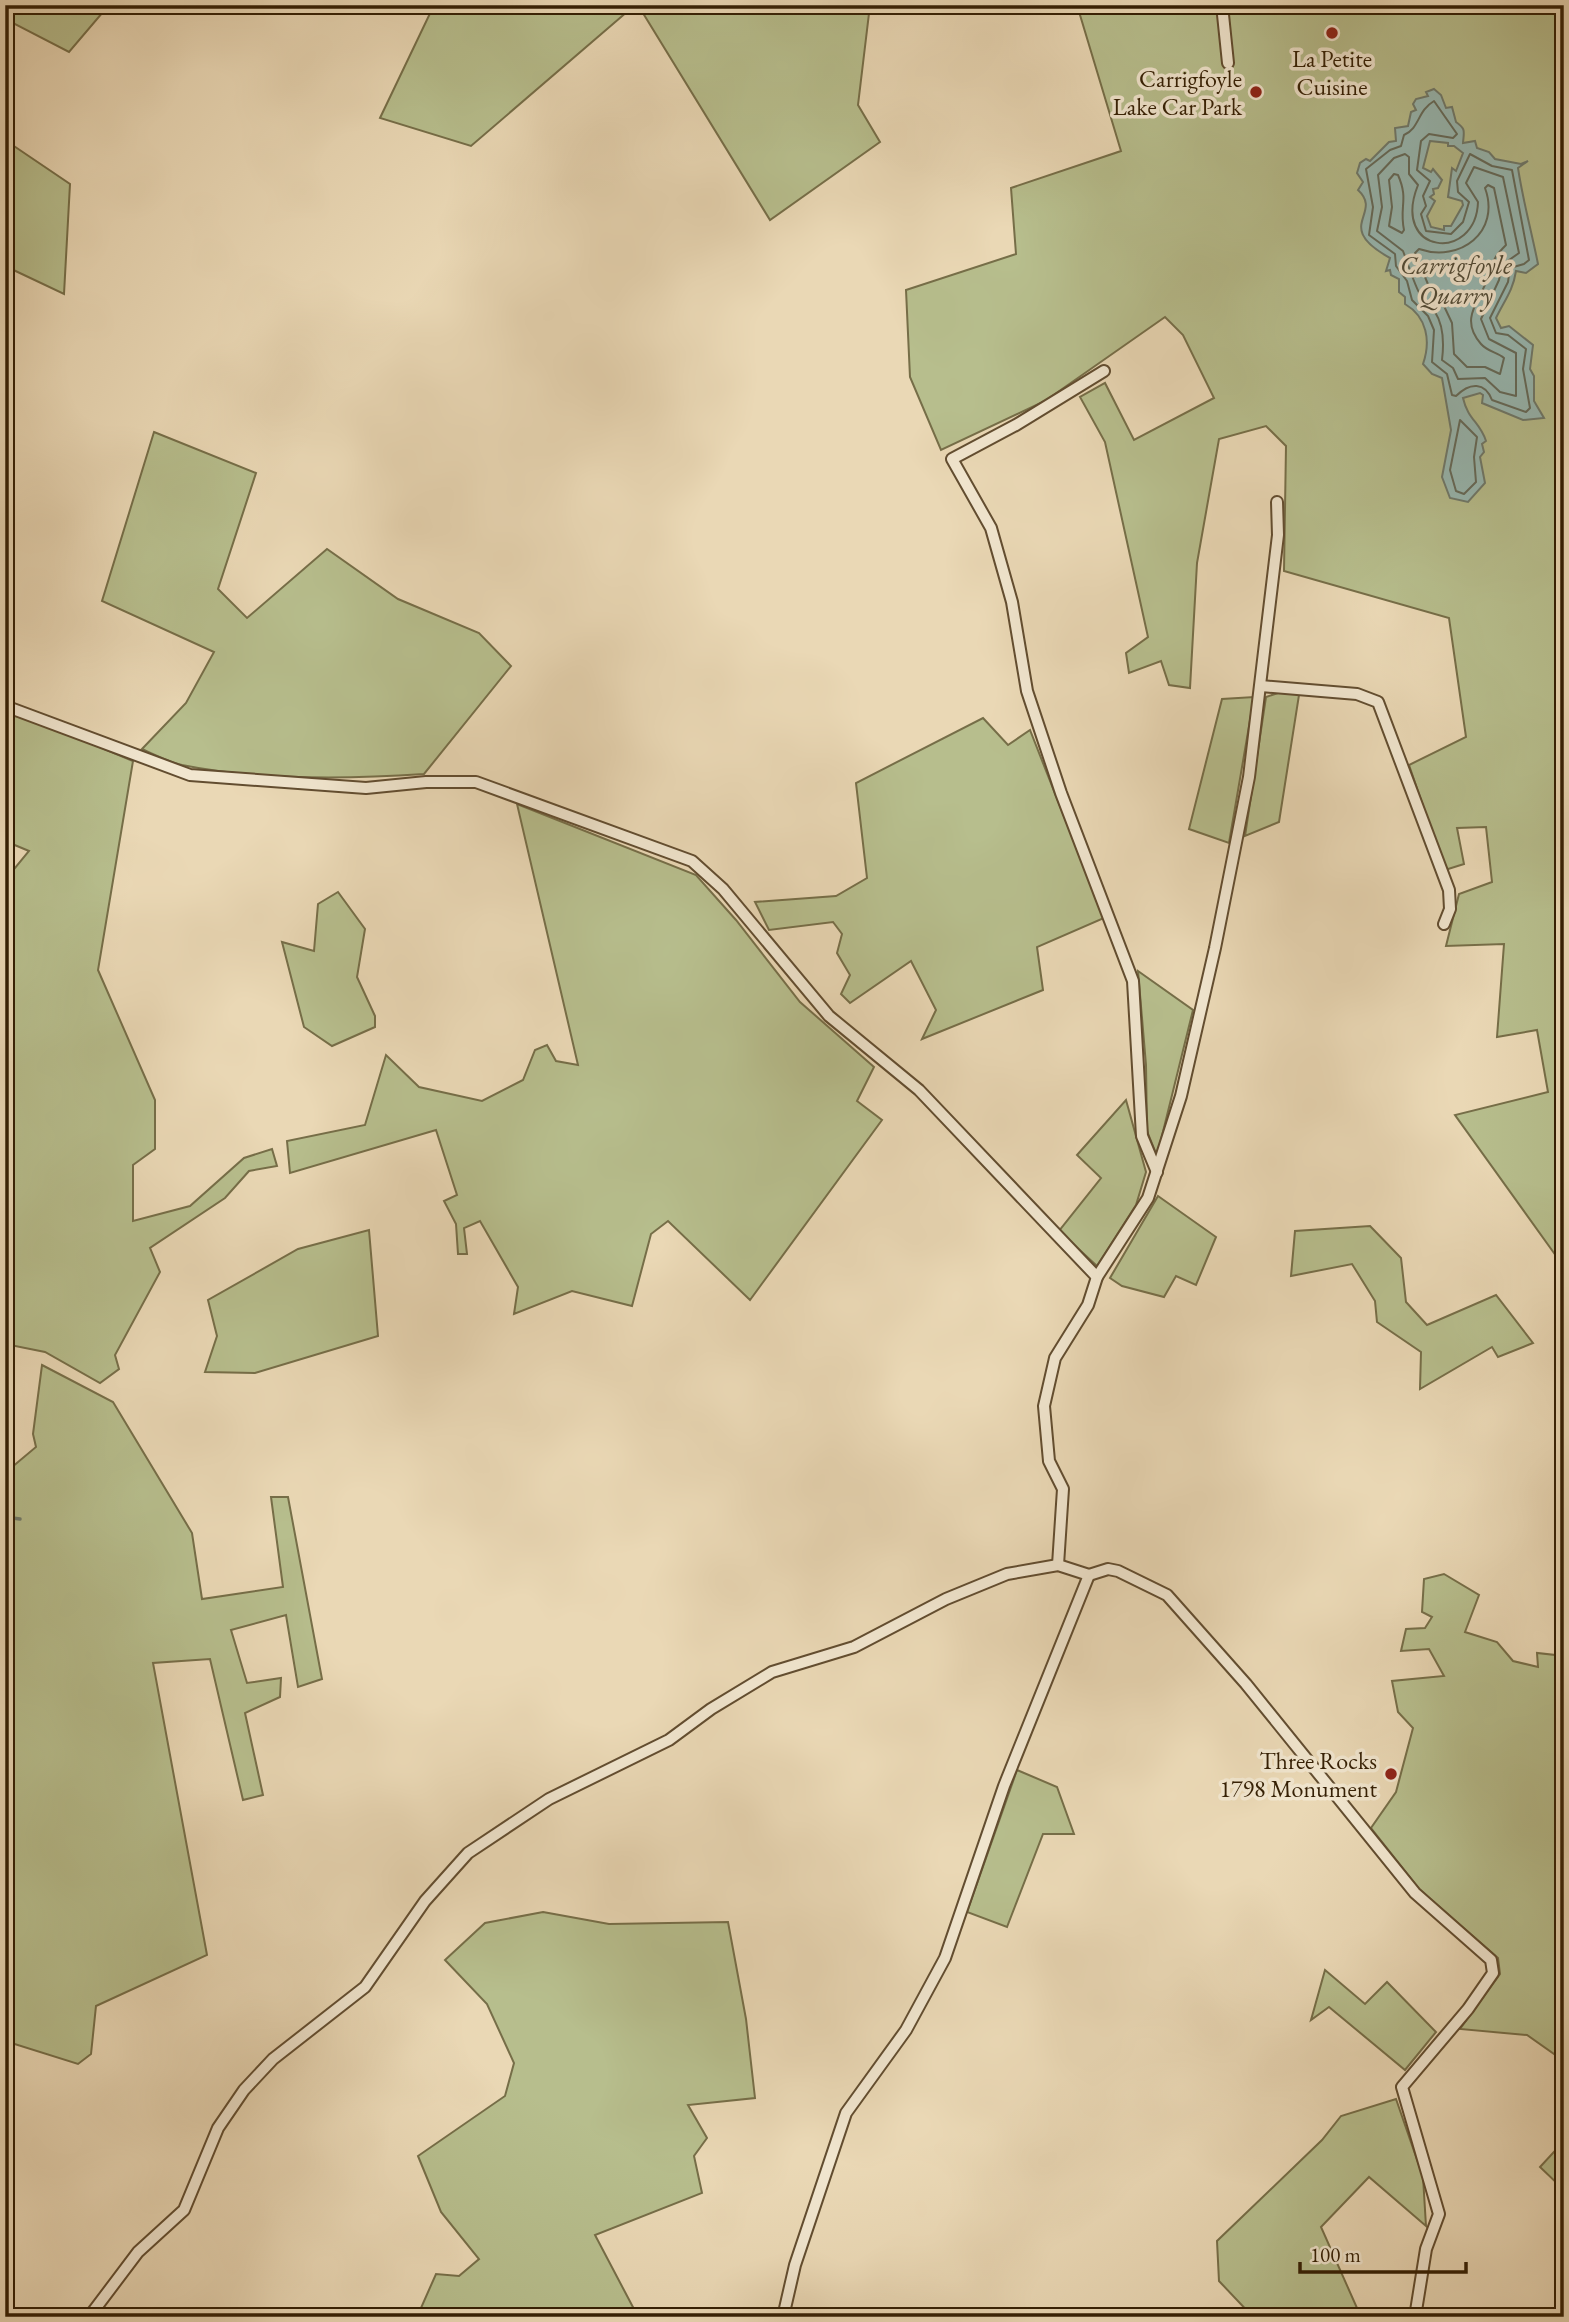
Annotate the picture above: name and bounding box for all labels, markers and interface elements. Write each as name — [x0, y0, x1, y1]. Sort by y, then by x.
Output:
marker: La Petite Cuisine — [1324, 25, 1340, 41]
place label: La Petite Cuisine — [1292, 43, 1372, 102]
place label: Carrigfoyle Lake Car Park — [1113, 63, 1243, 122]
marker: Carrigfoyle Lake Car Park — [1248, 84, 1264, 100]
water label: Carrigfoyle Quarry — [1400, 248, 1513, 312]
place label: Three Rocks 1798 Monument — [1220, 1745, 1377, 1804]
marker: Three Rocks 1798 Monument — [1383, 1766, 1399, 1782]
scale bar — [1300, 2231, 1466, 2275]
text: 100 m — [1310, 2241, 1361, 2268]

